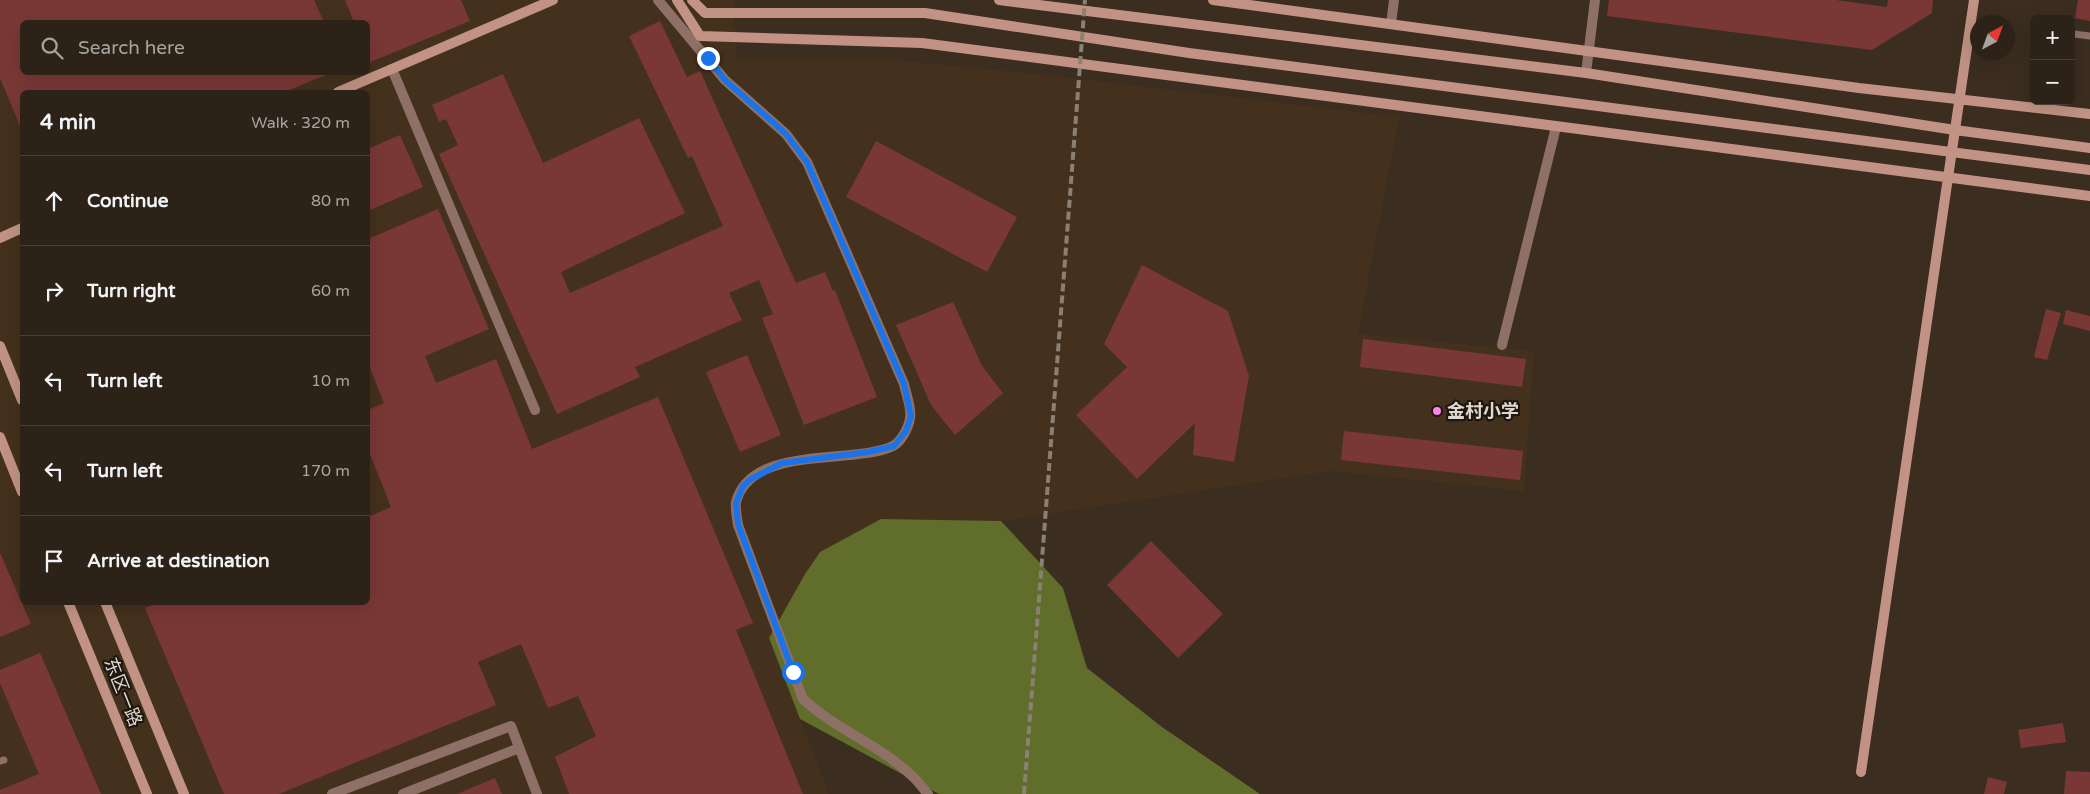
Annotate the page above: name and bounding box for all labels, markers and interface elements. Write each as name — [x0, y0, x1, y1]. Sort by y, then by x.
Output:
north arrow — [1970, 15, 2015, 60]
map controls — [2030, 15, 2075, 105]
button: + — [2030, 15, 2075, 60]
search box — [20, 20, 370, 75]
icon: search — [38, 34, 66, 62]
text: Search here — [78, 37, 185, 59]
route end — [697, 47, 720, 70]
button: − — [2030, 60, 2075, 105]
text: 4 min — [40, 110, 96, 135]
text: Walk · 320 m — [251, 113, 350, 133]
icon: ahead — [40, 187, 68, 215]
text: Continue — [87, 190, 169, 212]
text: 80 m — [311, 191, 350, 211]
icon: right — [40, 277, 68, 305]
text: Turn right — [87, 280, 175, 302]
text: 60 m — [311, 281, 350, 301]
icon: left — [40, 367, 68, 395]
text: Turn left — [87, 370, 163, 392]
text: 10 m — [311, 371, 350, 391]
place label: 金村小学 — [1447, 400, 1519, 422]
marker: 金村小学 — [1431, 405, 1443, 417]
icon: left — [40, 457, 68, 485]
text: Turn left — [87, 460, 163, 482]
text: 170 m — [301, 461, 350, 481]
icon: arrive — [40, 547, 68, 575]
text: Arrive at destination — [87, 550, 270, 572]
street label: 东区一路 — [99, 655, 147, 729]
route start — [782, 661, 805, 684]

